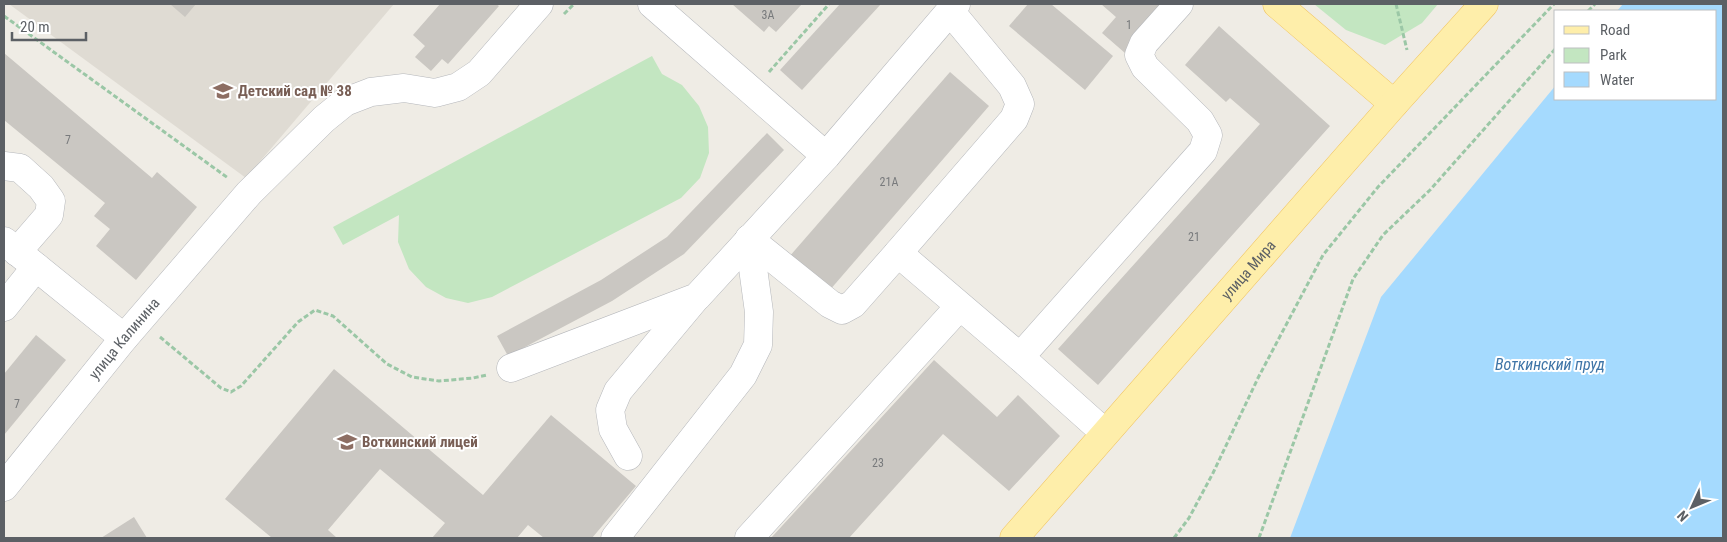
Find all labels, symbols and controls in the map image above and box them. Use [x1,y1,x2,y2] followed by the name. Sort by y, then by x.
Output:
[762,8,775,22] house number: 3А
[12,10,86,42] scale bar
[1554,10,1717,100] legend
[20,18,50,36] text: 20 m
[1126,18,1132,32] house number: 1
[1600,21,1630,39] text: Road
[1600,46,1627,64] text: Park
[1600,71,1635,89] text: Water
[212,80,234,102] school or university icon: Детский сад № 38
[238,82,352,100] place label: Детский сад № 38
[65,133,71,147] house number: 7
[880,175,898,189] house number: 21А
[1188,230,1200,244] house number: 21
[1218,237,1279,304] street label: улица Мира
[85,294,164,383] street label: улица Калинина
[1495,355,1605,374] water label: Воткинский пруд
[14,397,20,411] house number: 7
[336,431,358,453] school or university icon: Воткинский лицей
[362,433,478,451] place label: Воткинский лицей
[872,456,884,470] house number: 23
[1667,482,1717,532] north arrow
[1674,507,1691,525] text: N

